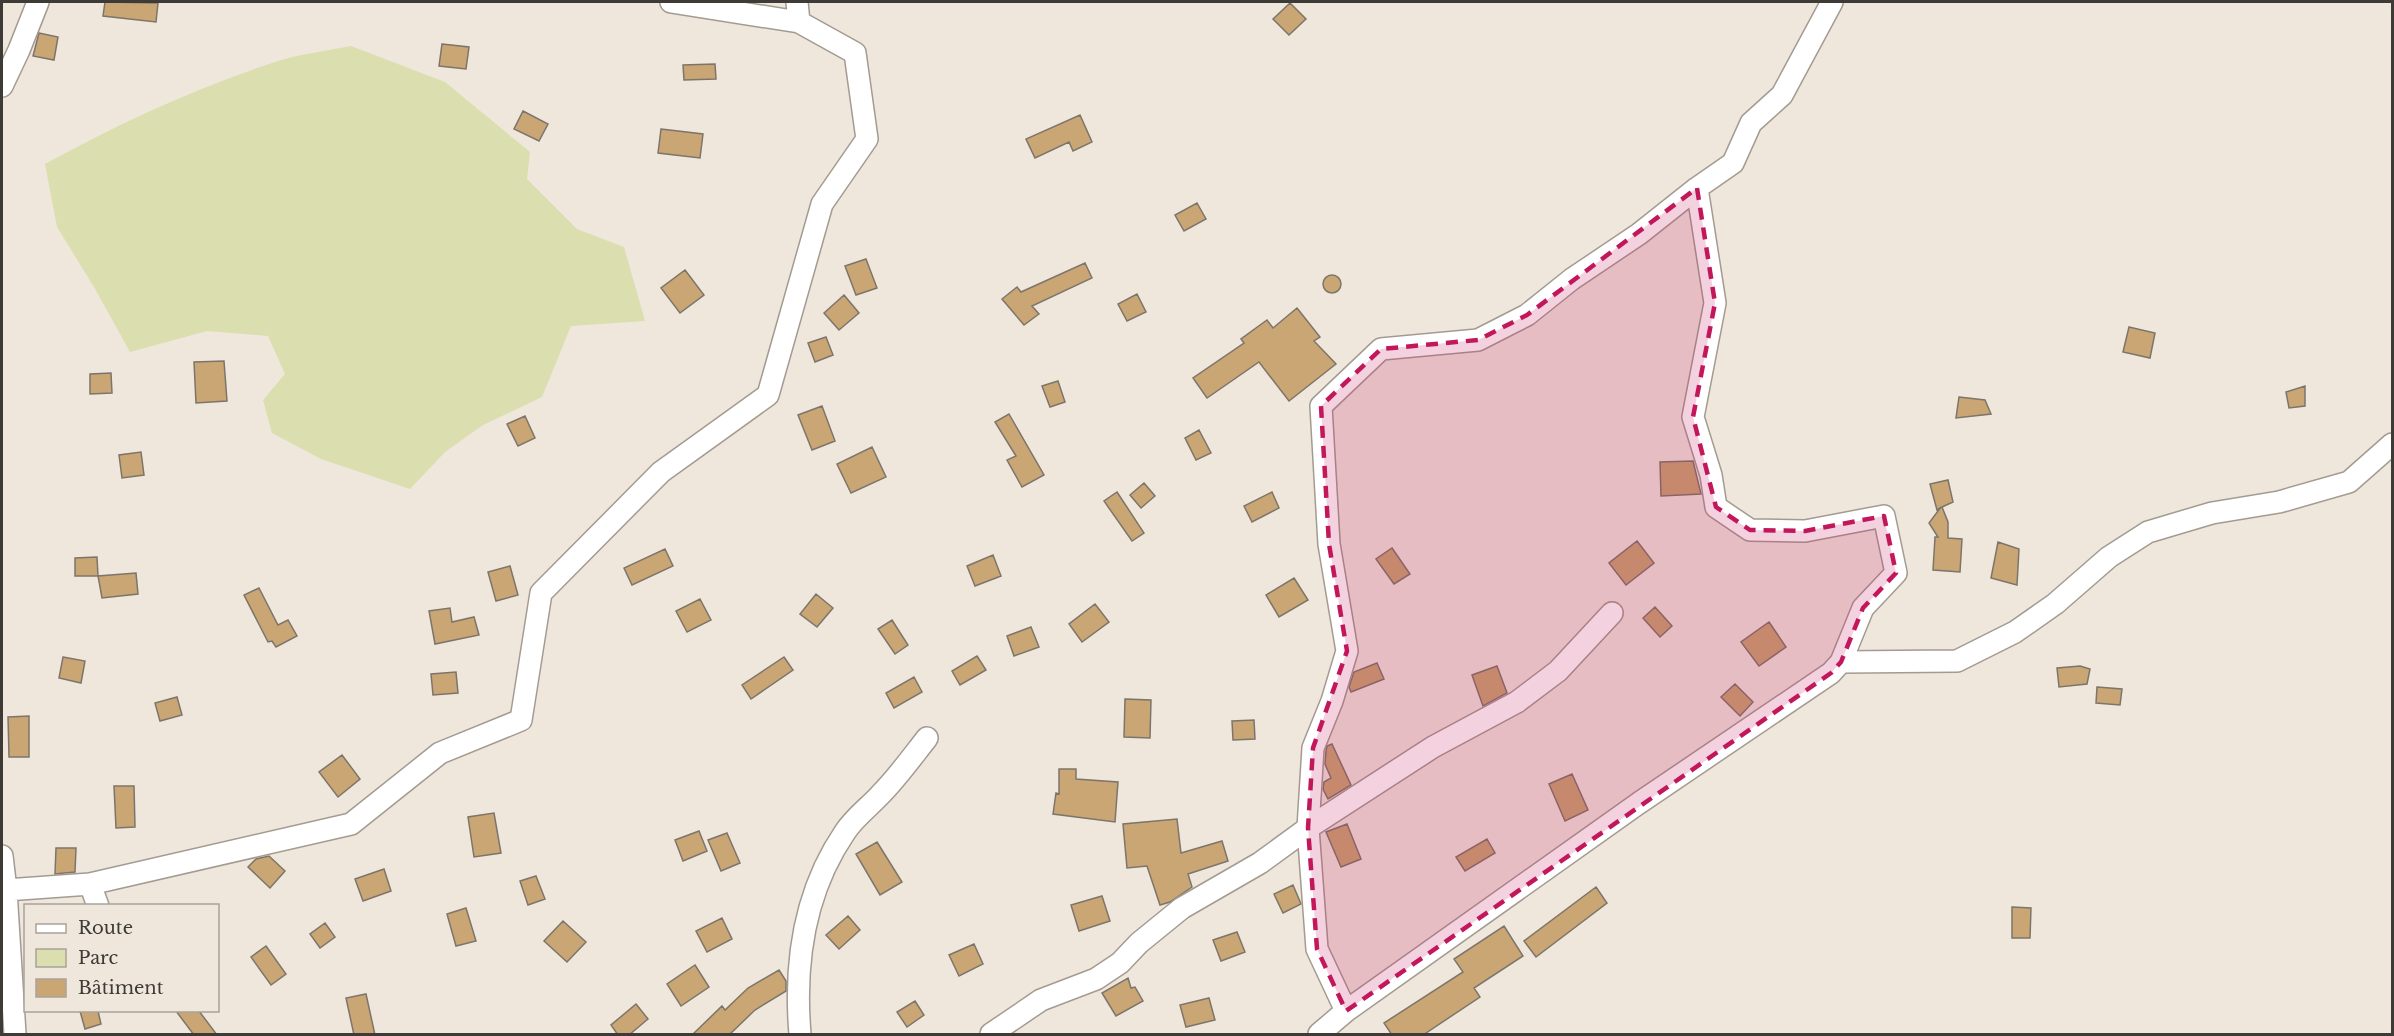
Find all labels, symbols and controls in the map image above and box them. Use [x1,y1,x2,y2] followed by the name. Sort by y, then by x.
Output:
[24,904,219,1012] legend
[78,917,133,939] text: Route
[78,947,119,969] text: Parc
[78,977,164,999] text: Bâtiment

